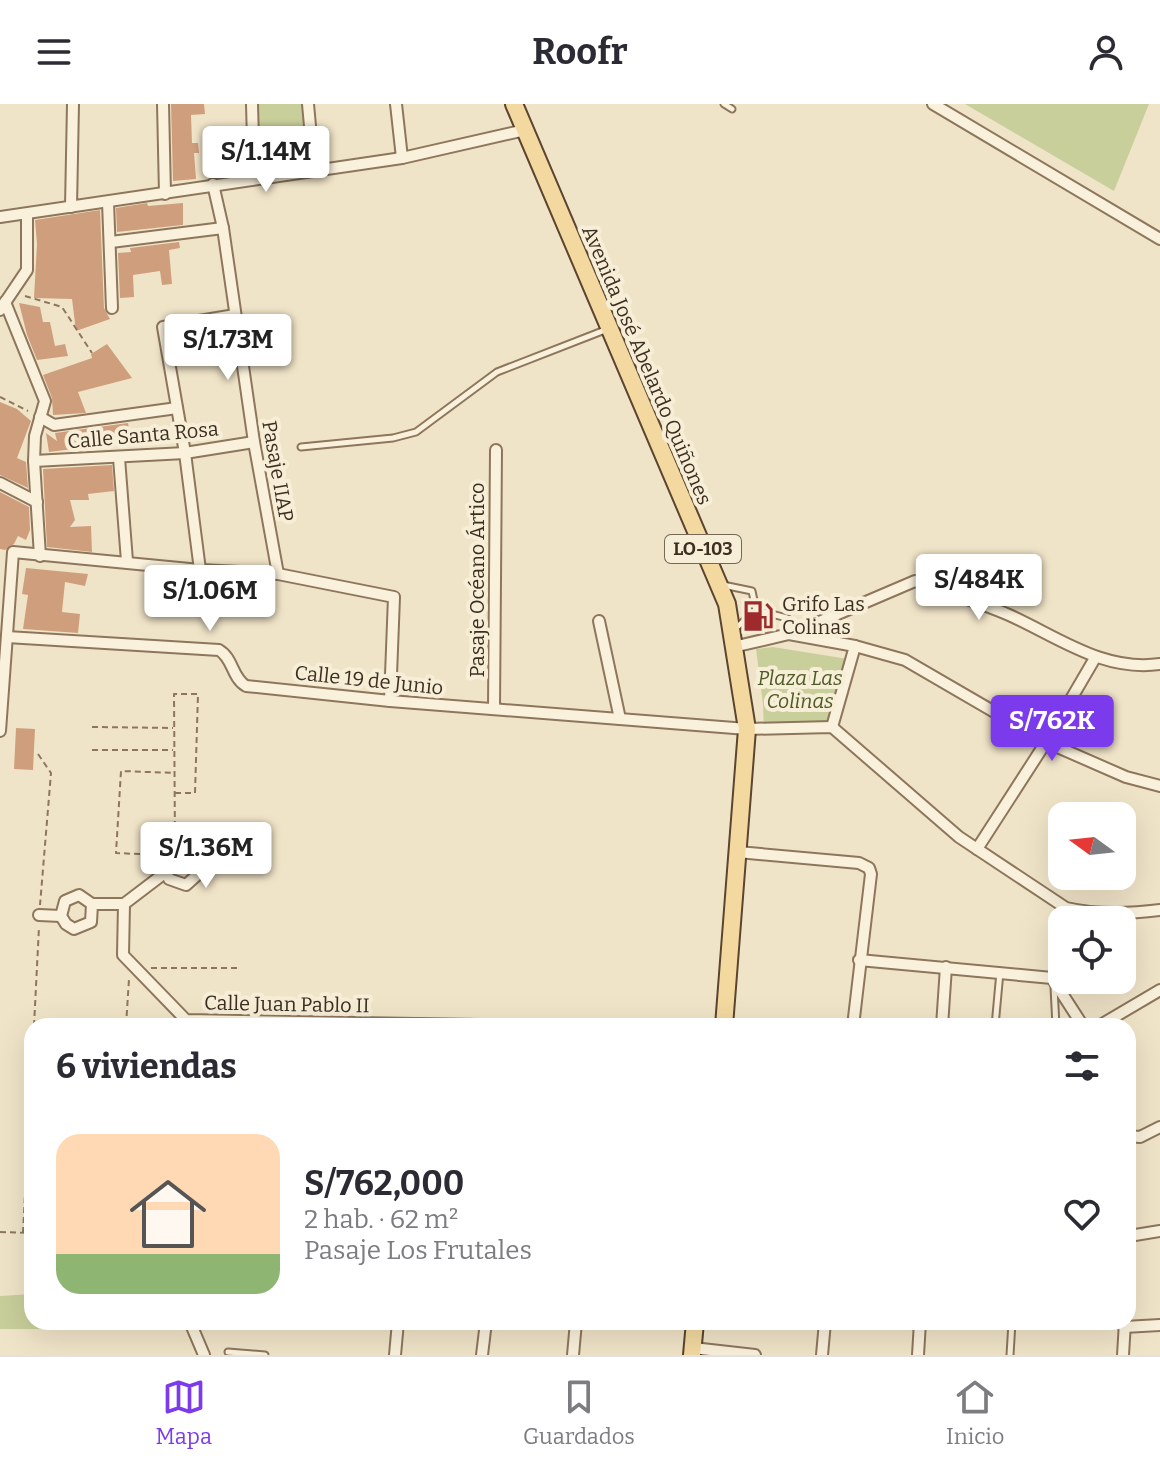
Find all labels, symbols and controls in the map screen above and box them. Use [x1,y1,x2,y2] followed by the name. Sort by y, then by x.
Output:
[32,30,76,74] icon: menu
[532,30,628,74] text: Roofr
[1084,30,1128,74] icon: person
[192,126,340,194] pin: S/1.14M
[220,136,312,167] text: S/1.14M
[577,222,717,508] street label: Avenida José Abelardo Quiñones
[154,314,302,382] pin: S/1.73M
[182,324,274,355] text: S/1.73M
[66,416,220,454] street label: Calle Santa Rosa
[256,419,299,524] street label: Pasaje IIAP
[465,482,490,678] street label: Pasaje Océano Ártico
[665,535,741,563] road number: LO-103
[914,554,1044,622] pin: S/484K
[934,564,1024,595] text: S/484K
[136,565,284,633] pin: S/1.06M
[162,575,258,606] text: S/1.06M
[782,592,865,639] place label: Grifo Las Colinas
[741,599,775,633] fuel station icon: Grifo Las Colinas
[293,660,445,700] street label: Calle 19 de Junio
[757,666,843,713] park label: Plaza Las Colinas
[987,695,1117,763] pin: S/762K
[1009,705,1095,736] text: S/762K
[1048,802,1136,890] north arrow
[1048,802,1136,994] map controls
[132,822,280,890] pin: S/1.36M
[159,832,253,863] text: S/1.36M
[1048,906,1136,994] button: locate
[204,991,370,1017] street label: Calle Juan Pablo II
[1060,1044,1104,1088] icon: filters
[56,1046,237,1087] text: 6 viviendas
[304,1163,464,1204] text: S/762,000
[120,1166,216,1262] icon: home
[1060,1192,1104,1236] icon: heart
[304,1204,458,1235] text: 2 hab. · 62 m²
[304,1235,532,1266] text: Pasaje Los Frutales
[156,1375,212,1450] tab: Mapa
[523,1375,635,1450] tab: Guardados
[946,1375,1004,1450] tab: Inicio

